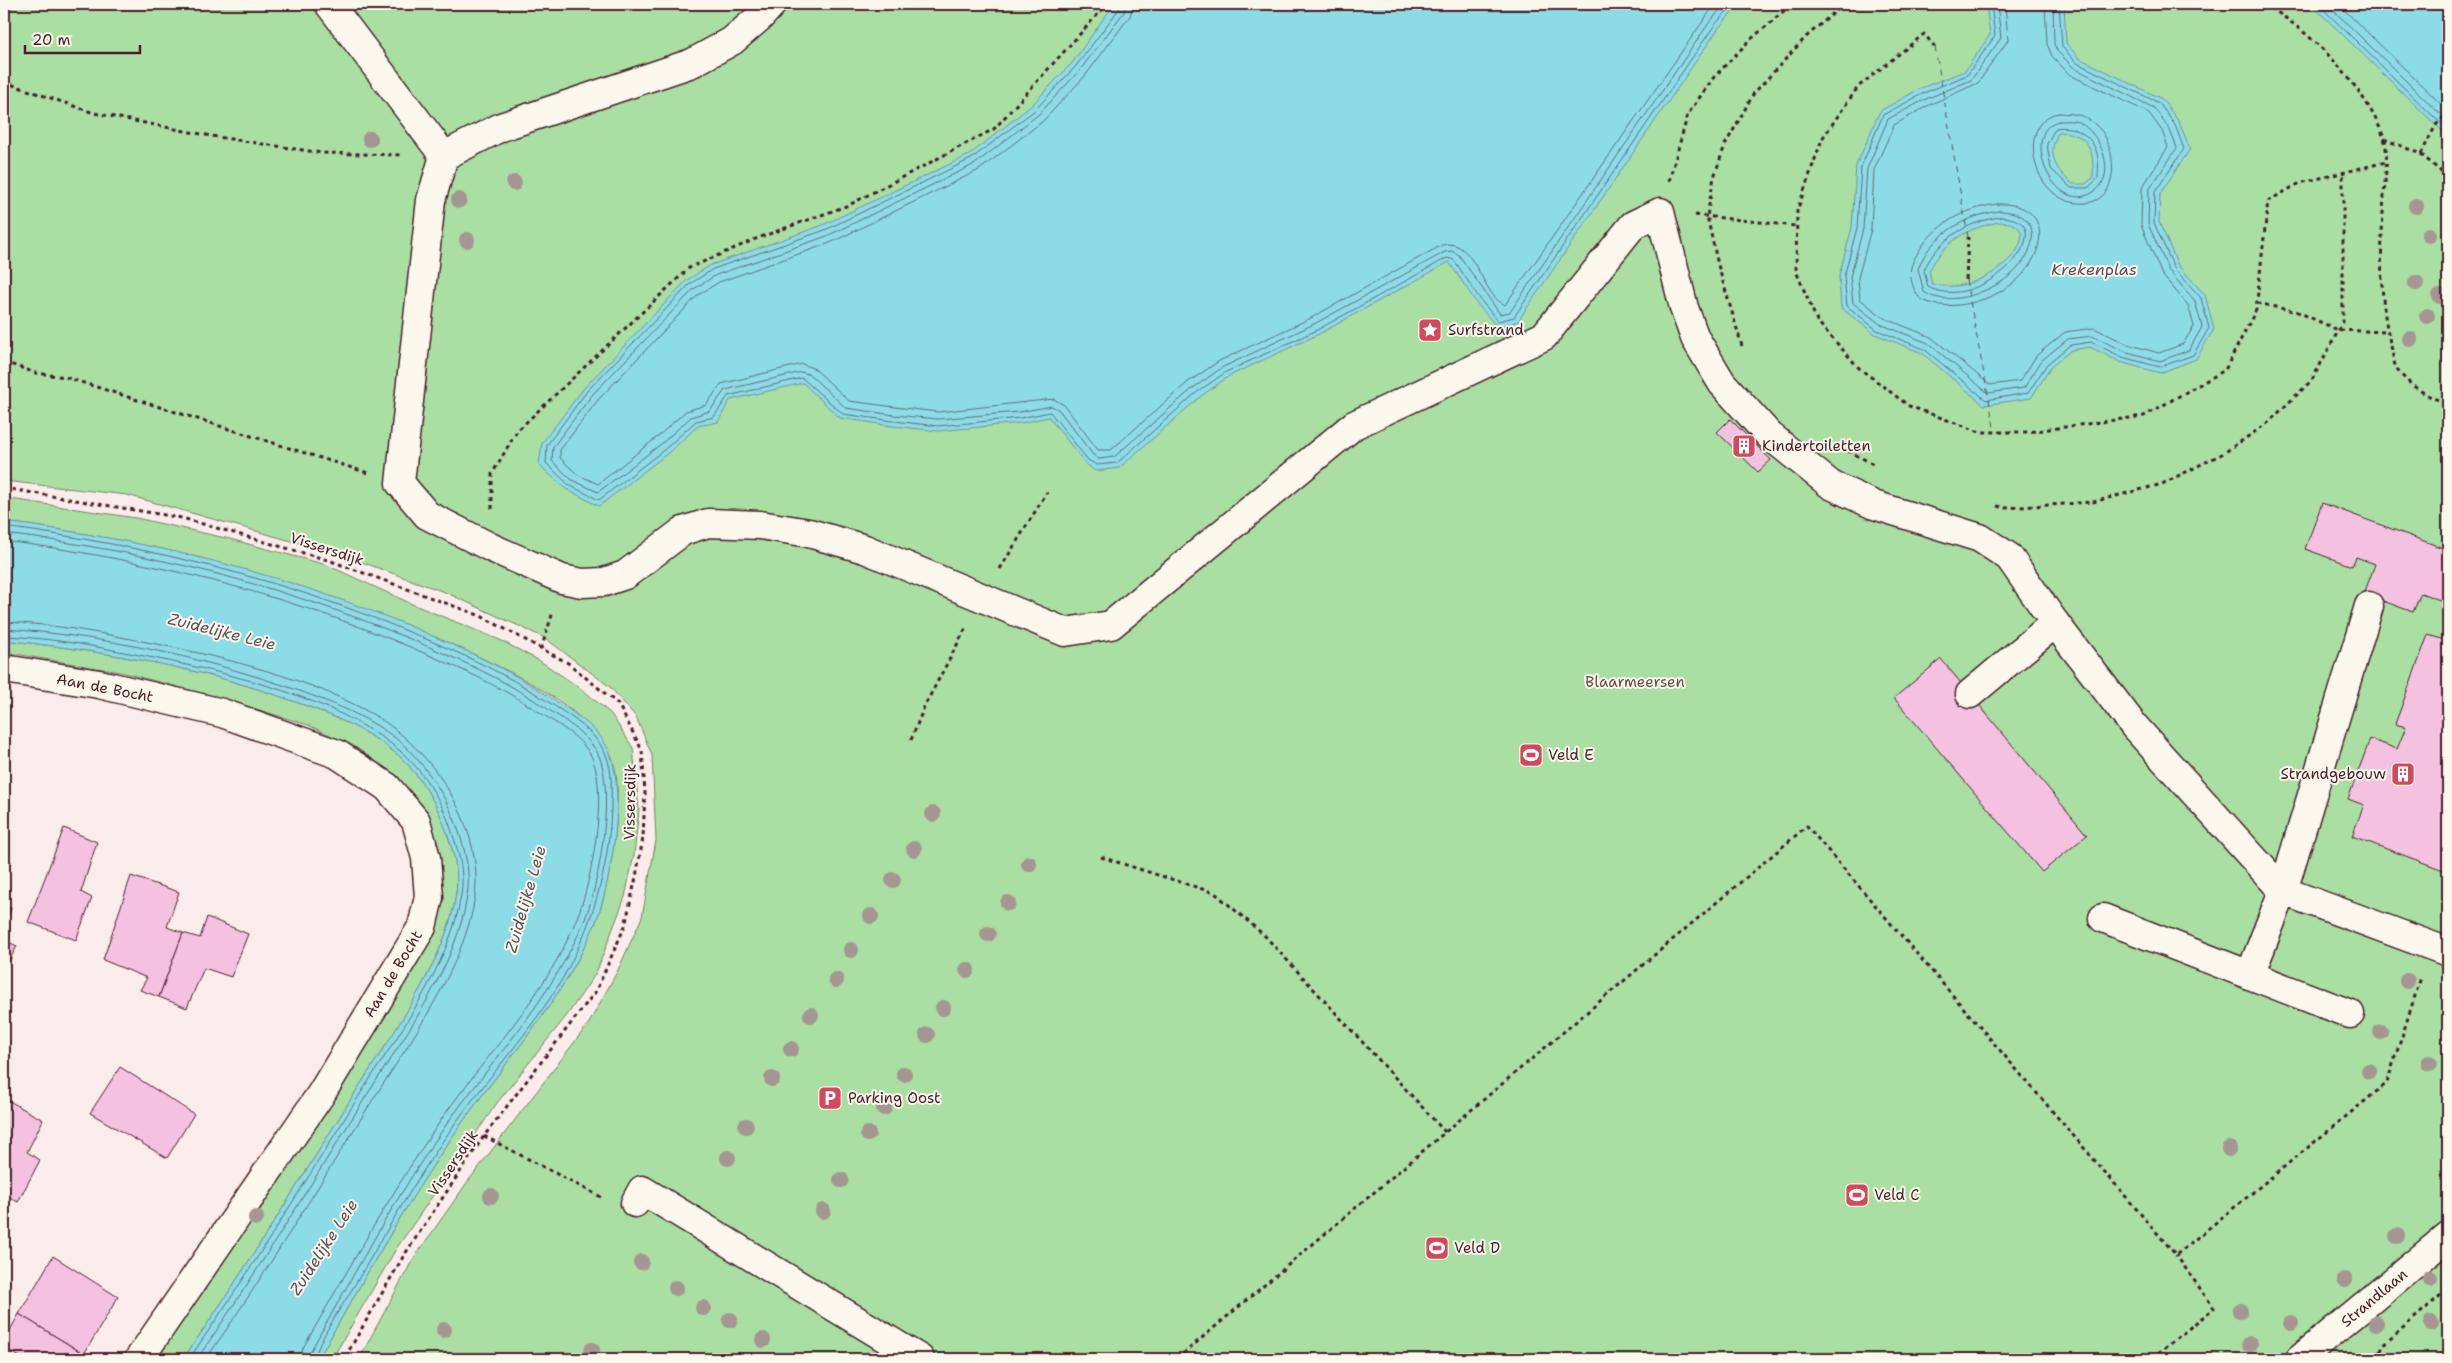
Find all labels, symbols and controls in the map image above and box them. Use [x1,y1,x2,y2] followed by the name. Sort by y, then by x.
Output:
[25,22,140,54] scale bar
[32,30,71,50] text: 20 m
[2051,259,2137,280] water label: Krekenplas
[1417,317,1443,343] place icon: Surfstrand
[1448,320,1524,340] place label: Surfstrand
[1731,433,1757,459] building icon: Kindertoiletten
[1762,436,1871,456] place label: Kindertoiletten
[288,528,366,570] street label: Vissersdijk
[166,608,278,655] water label: Zuidelijke Leie
[55,669,155,707] street label: Aan de Bocht
[1585,672,1685,692] park label: Blaarmeersen
[1518,742,1544,768] sports icon: Veld E
[1548,745,1594,765] place label: Veld E
[2390,761,2416,787] building icon: Strandgebouw
[619,764,641,840] street label: Vissersdijk
[2280,764,2386,784] place label: Strandgebouw
[500,843,551,955] water label: Zuidelijke Leie
[359,927,427,1021] street label: Aan de Bocht
[817,1085,843,1111] parking icon: Parking Oost
[848,1088,941,1108] place label: Parking Oost
[423,1126,483,1200] street label: Vissersdijk
[1844,1182,1870,1208] sports icon: Veld C
[1874,1185,1919,1205] place label: Veld C
[285,1195,362,1299] water label: Zuidelijke Leie
[1424,1235,1450,1261] sports icon: Veld D
[1454,1238,1500,1258] place label: Veld D
[2337,1264,2411,1332] street label: Strandlaan

